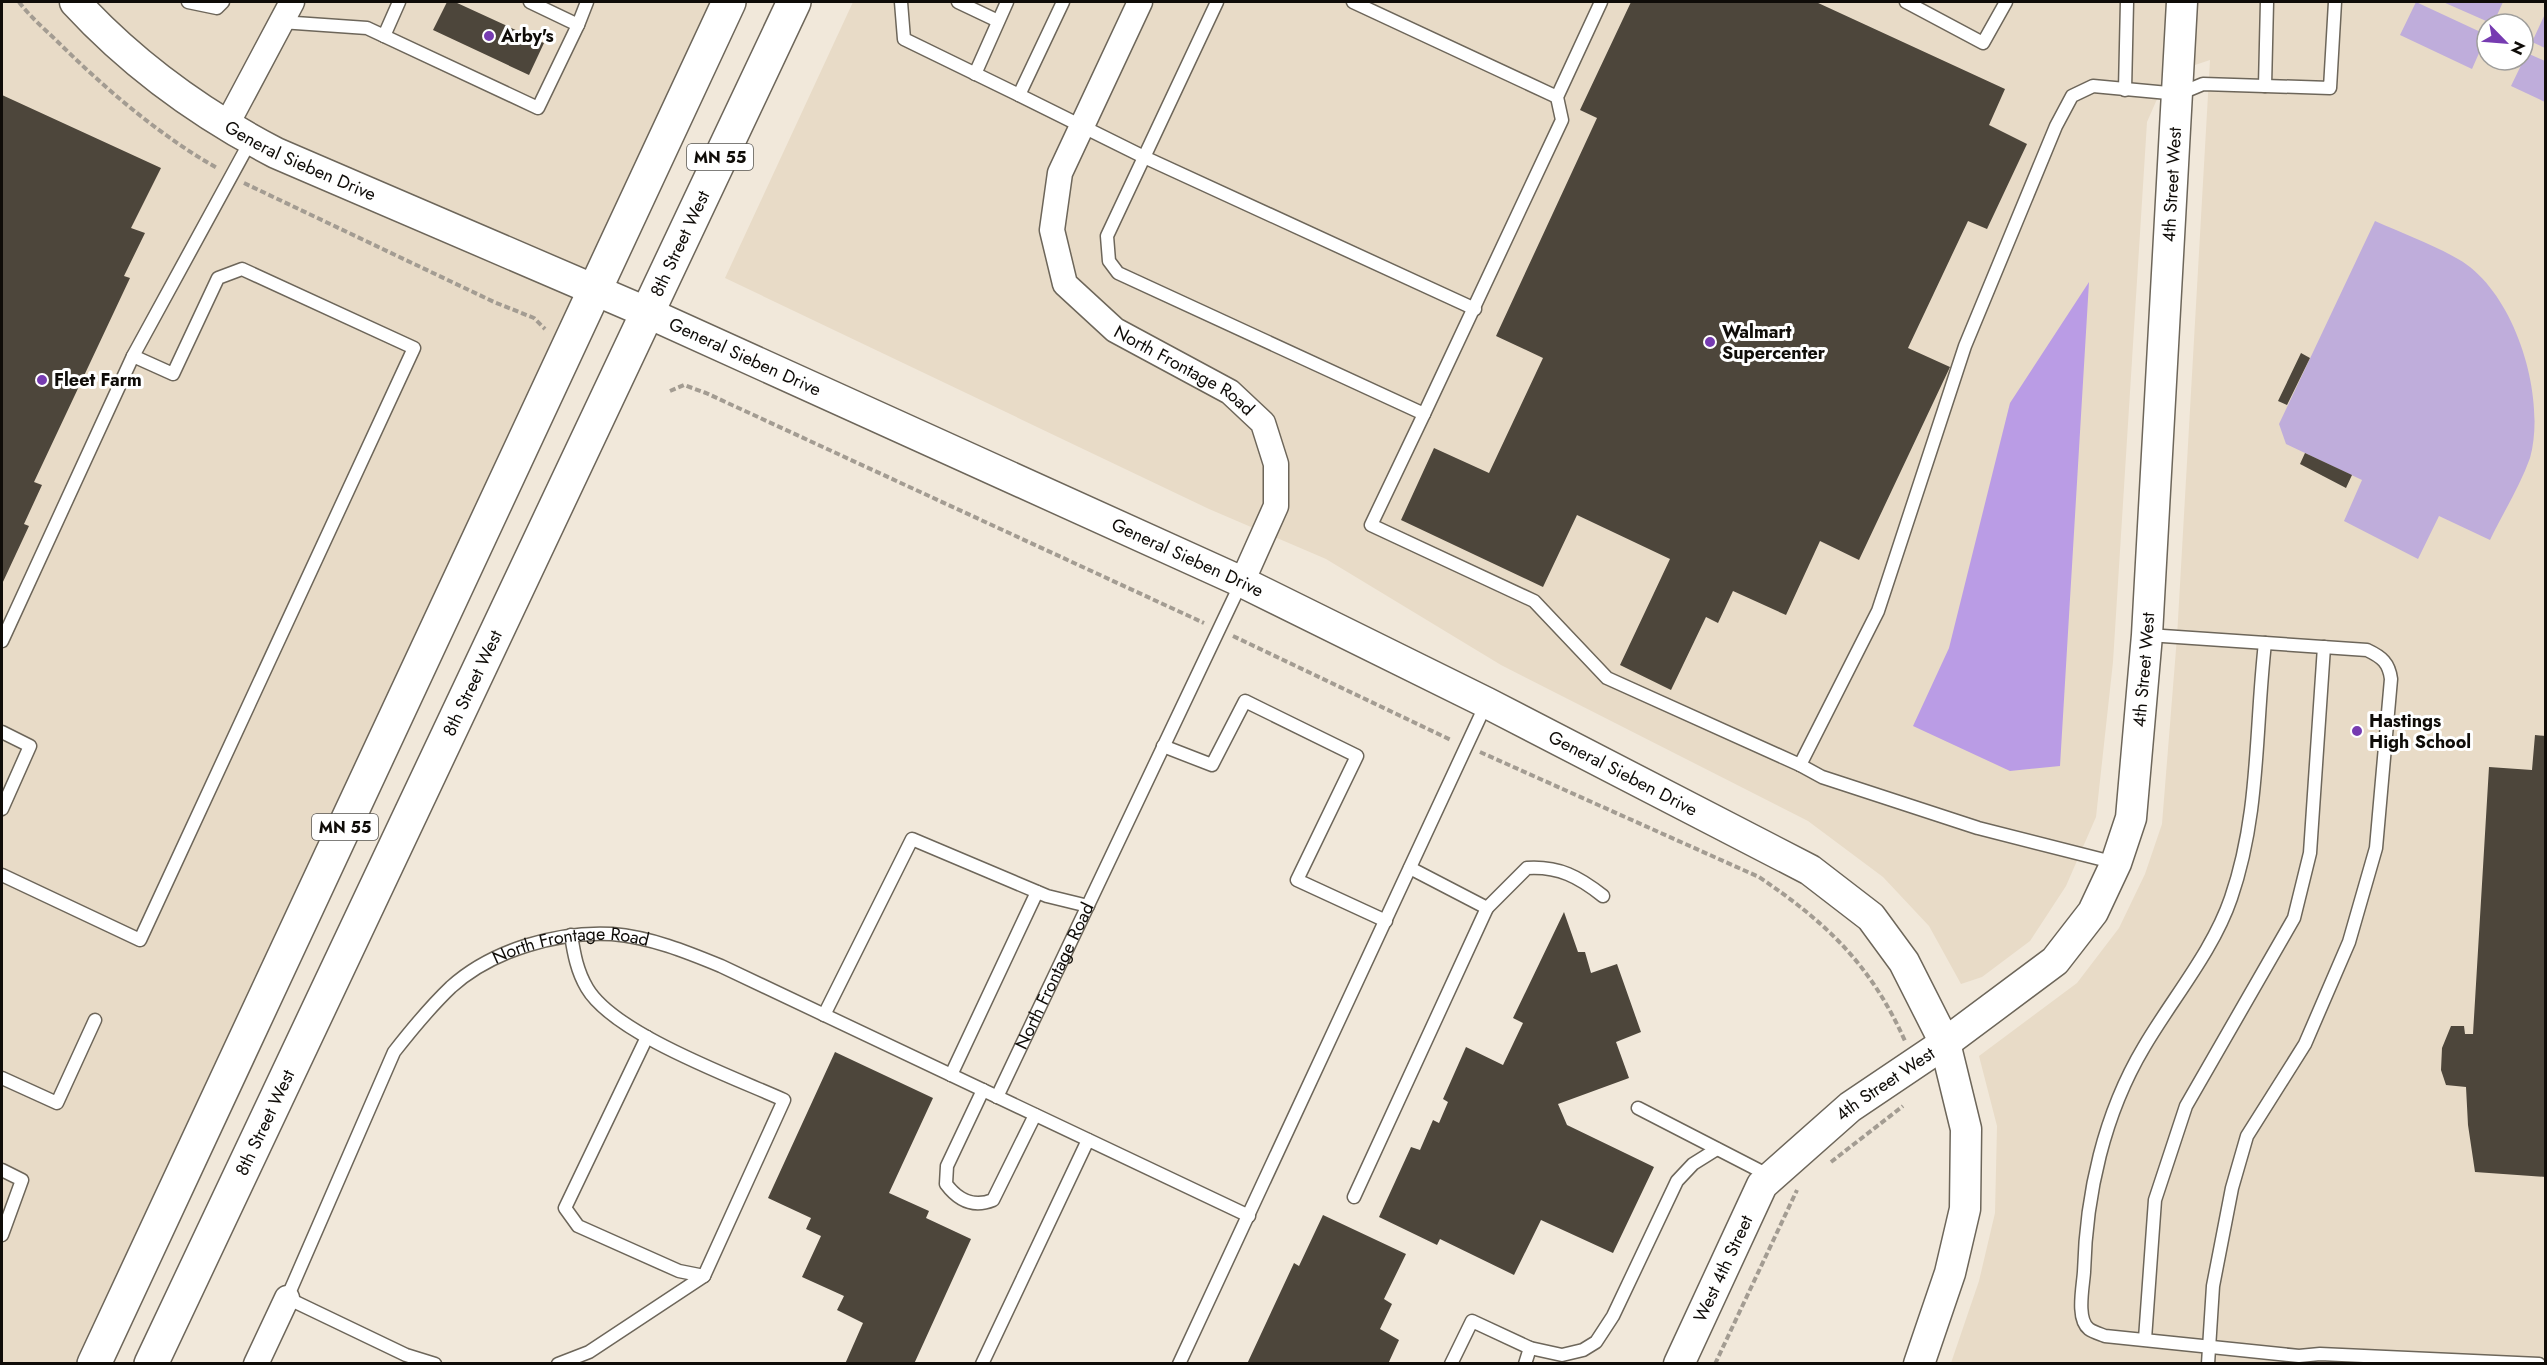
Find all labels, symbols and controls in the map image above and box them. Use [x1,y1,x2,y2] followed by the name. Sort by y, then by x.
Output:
[2475,12,2535,72] north arrow
[500,23,554,49] place label: Arby's
[482,29,496,43] marker: Arby's
[2505,38,2531,59] text: N
[220,114,380,207] street label: General Sieben Drive
[2156,126,2188,243] street label: 4th Street West
[687,144,753,170] road number: MN 55
[644,186,716,301] street label: 8th Street West
[665,311,825,403] street label: General Sieben Drive
[1109,319,1260,422] street label: North Frontage Road
[1722,319,1826,366] place label: Walmart Supercenter
[1703,335,1717,349] marker: Walmart Supercenter
[54,367,142,393] place label: Fleet Farm
[35,373,49,387] marker: Fleet Farm
[1107,512,1268,604] street label: General Sieben Drive
[2126,611,2161,728] street label: 4th Street West
[436,625,509,740] street label: 8th Street West
[2369,708,2471,755] place label: Hastings High School
[1544,724,1702,823] street label: General Sieben Drive
[2350,724,2364,738] marker: Hastings High School
[312,814,378,840] road number: MN 55
[1008,898,1100,1054] street label: North Frontage Road
[488,921,652,971] street label: North Frontage Road
[1830,1040,1941,1127] street label: 4th Street West
[229,1065,302,1180] street label: 8th Street West
[1687,1210,1760,1327] street label: West 4th Street

